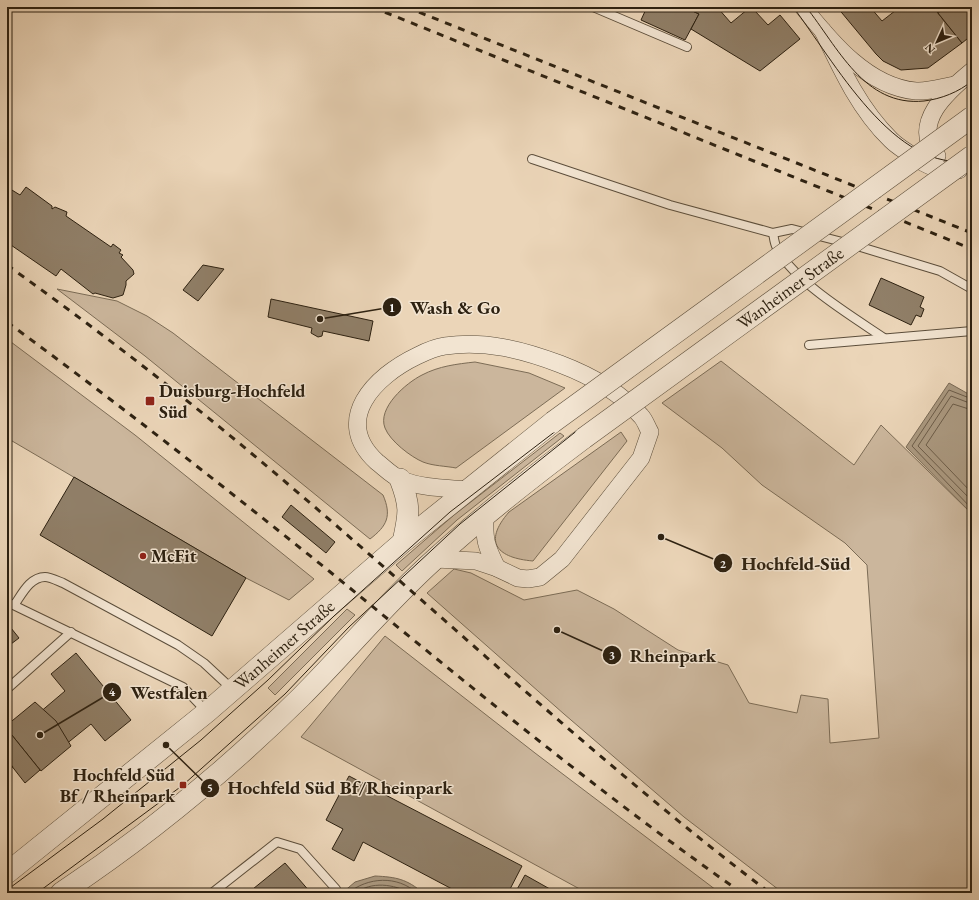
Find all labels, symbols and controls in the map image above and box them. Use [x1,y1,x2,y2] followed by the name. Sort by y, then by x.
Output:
[917,22,957,62] north arrow
[922,41,938,57] text: N
[732,241,848,334] street label: Wanheimer Straße
[382,292,509,323] callout: Wash & Go
[410,295,501,320] text: Wash & Go
[389,300,395,316] text: 1
[159,379,305,423] place label: Duisburg-Hochfeld Süd
[144,395,156,407] marker: Duisburg-Hochfeld Süd
[151,544,197,567] place label: McFit
[713,548,858,579] callout: Hochfeld-Süd
[138,551,148,561] marker: McFit
[741,551,851,576] text: Hochfeld-Süd
[720,556,727,572] text: 2
[229,595,339,695] street label: Wanheimer Straße
[602,640,724,671] callout: Rheinpark
[630,643,717,668] text: Rheinpark
[609,647,615,663] text: 3
[102,676,216,707] callout: Westfalen
[130,680,208,705] text: Westfalen
[109,684,116,700] text: 4
[60,763,176,807] place label: Hochfeld Süd Bf / Rheinpark
[200,772,461,803] callout: Hochfeld Süd Bf/Rheinpark
[227,775,453,800] text: Hochfeld Süd Bf/Rheinpark
[178,780,188,790] marker: Hochfeld Süd Bf / Rheinpark
[207,780,213,796] text: 5

